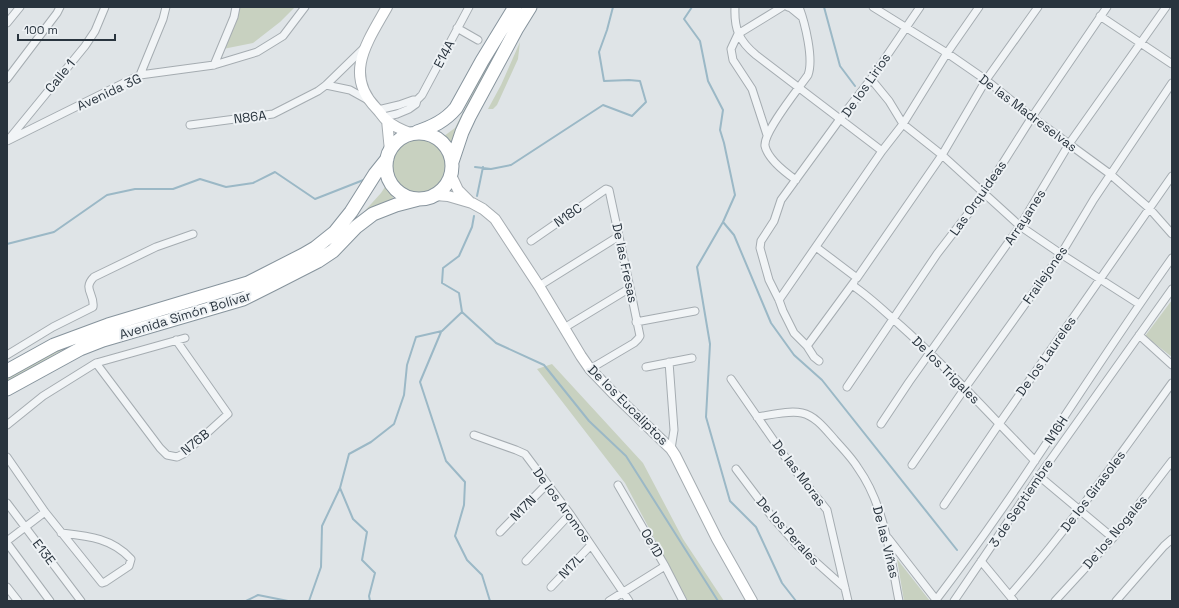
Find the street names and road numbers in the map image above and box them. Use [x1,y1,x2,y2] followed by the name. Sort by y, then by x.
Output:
[430,37,458,71] street label: E14A
[838,50,894,120] street label: De los Lirios
[41,56,79,96] street label: Calle 1
[74,70,144,114] street label: Avenida 3G
[976,71,1081,156] street label: De las Madreselvas
[233,107,267,127] street label: N86A
[946,157,1010,239] street label: Las Orquideas
[1001,186,1049,248] street label: Arrayanes
[551,199,585,231] street label: N18C
[608,222,642,304] street label: De las Fresas
[1019,243,1071,307] street label: Frailejones
[117,287,253,343] street label: Avenida Simón Bolívar
[1012,313,1080,399] street label: De los Laureles
[909,333,984,408] street label: De los Trigales
[584,361,672,449] street label: De los Eucaliptos
[1040,413,1072,447] street label: N16H
[177,425,213,459] street label: N76B
[769,436,830,510] street label: De las Moras
[1057,447,1129,535] street label: De los Girasoles
[985,455,1057,551] street label: 3 de Septiembre
[529,464,595,546] street label: De los Aromos
[506,491,540,525] street label: N17N
[1079,491,1151,572] street label: De los Nogales
[753,493,823,569] street label: De los Perales
[869,504,903,580] street label: De las Viñas
[637,526,667,560] street label: Oe1D
[29,536,59,568] street label: E13E
[555,550,587,582] street label: N17L

